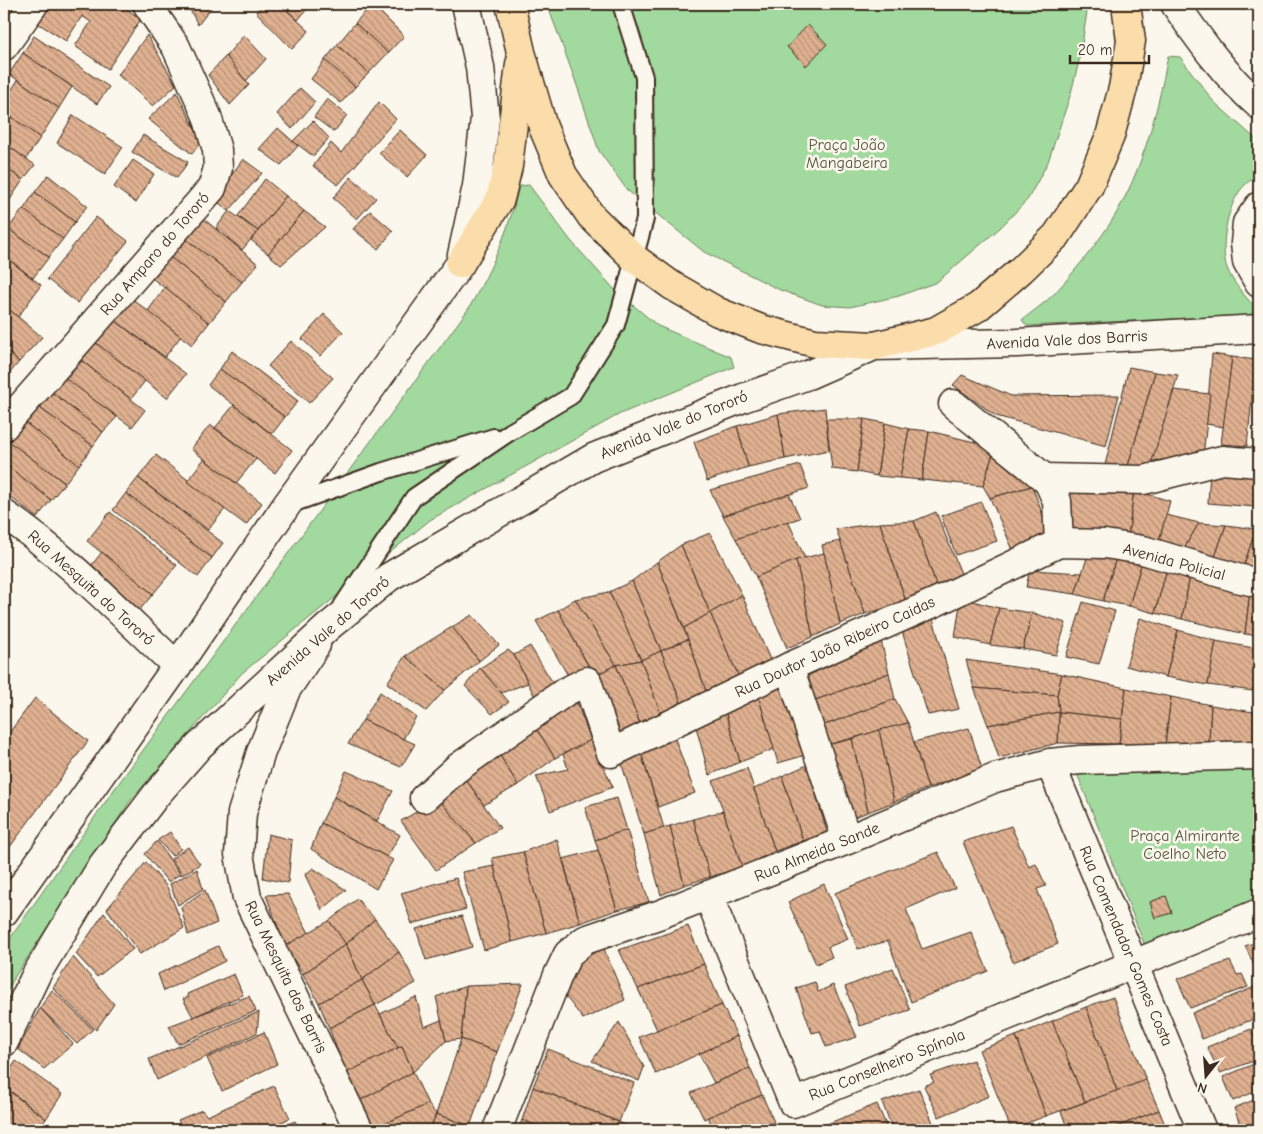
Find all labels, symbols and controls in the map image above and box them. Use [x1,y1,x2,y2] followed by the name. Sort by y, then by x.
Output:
[1070,32,1149,64] scale bar
[1078,41,1112,59] text: 20 m
[806,136,888,172] park label: Praça João Mangabeira
[97,189,213,319] street label: Rua Amparo do Tororó
[986,327,1148,353] street label: Avenida Vale dos Barris
[598,387,750,463] street label: Avenida Vale do Tororó
[24,527,158,649] street label: Rua Mesquita do Tororó
[1121,540,1227,584] street label: Avenida Policial
[263,573,393,689] street label: Avenida Vale do Tororó
[732,593,938,701] street label: Rua Doutor João Ribeiro Caidas
[752,819,882,885] street label: Rua Almeida Sande
[1130,827,1240,863] park label: Praça Almirante Coelho Neto
[1076,843,1176,1049] street label: Rua Comendador Gomes Costa
[241,898,331,1056] street label: Rua Mesquita dos Barris
[806,1025,968,1105] street label: Rua Conselheiro Spínola
[1180,1052,1230,1102] north arrow
[1195,1078,1209,1097] text: N

